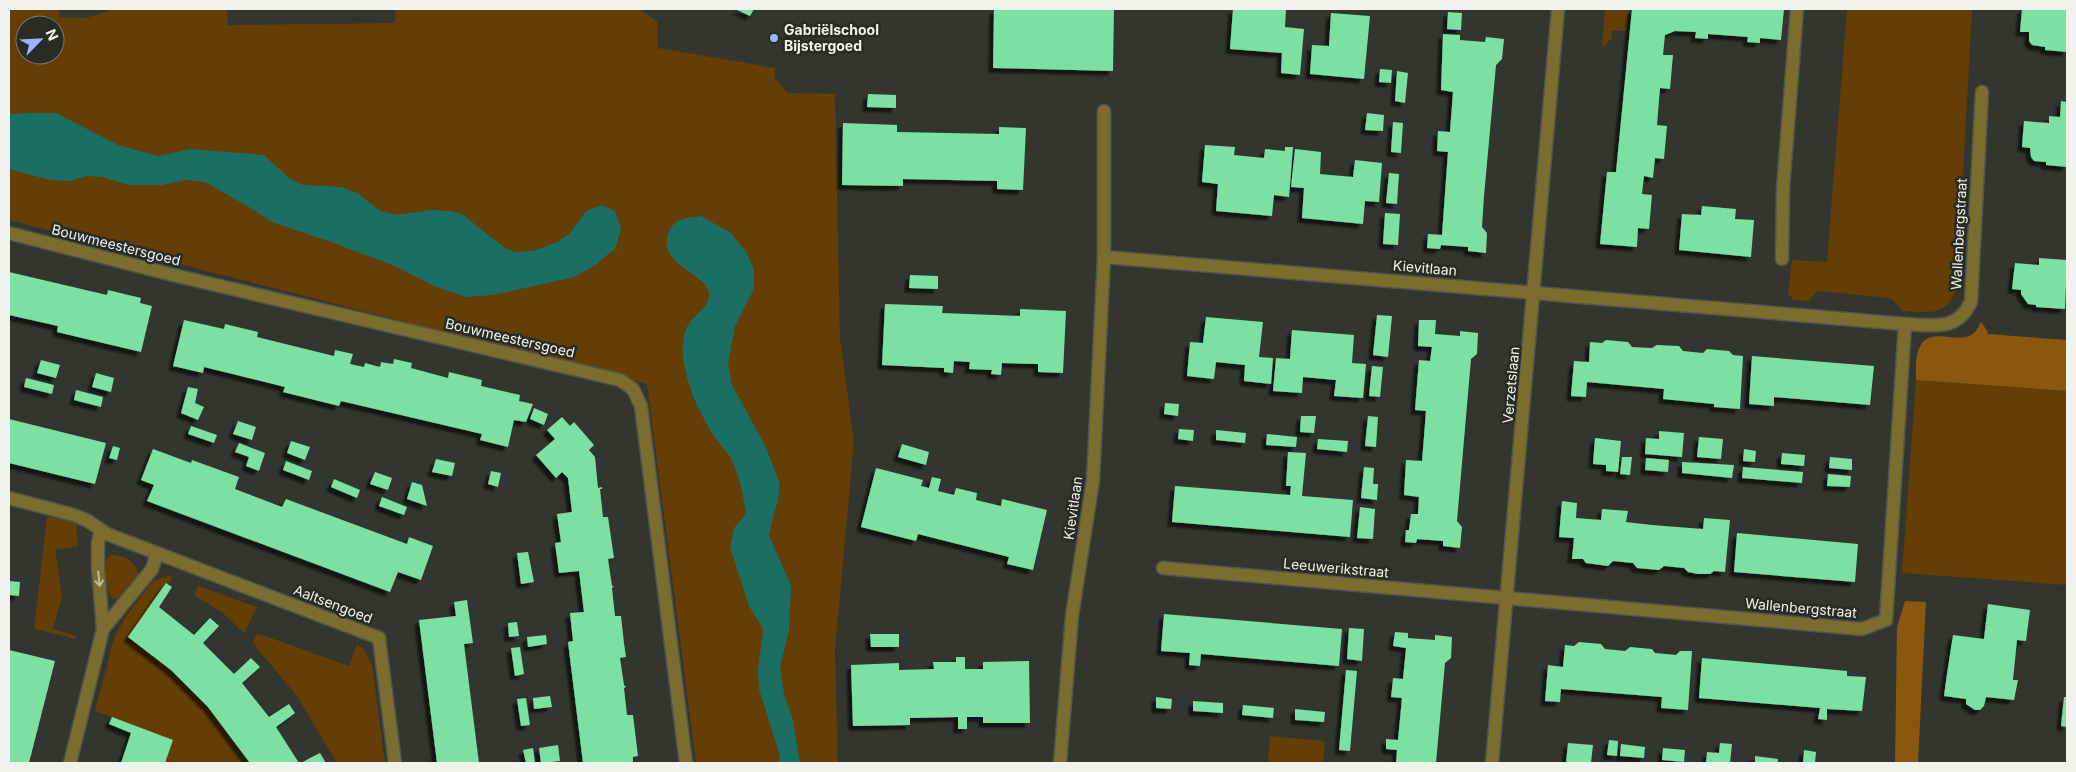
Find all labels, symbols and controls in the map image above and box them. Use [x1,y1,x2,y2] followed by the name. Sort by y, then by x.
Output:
[15,15,65,65] north arrow
[784,21,879,54] place label: Gabriëlschool Bijstergoed
[42,26,62,43] text: N
[768,32,780,44] marker: Gabriëlschool Bijstergoed
[1947,177,1970,290] street label: Wallenbergstraat
[50,220,182,269] street label: Bouwmeestersgoed
[1392,256,1458,279] street label: Kievitlaan
[444,314,576,361] street label: Bouwmeestersgoed
[1499,346,1522,424] street label: Verzetslaan
[1060,475,1085,541] street label: Kievitlaan
[1283,554,1390,581] street label: Leeuwerikstraat
[94,571,104,587] one-way arrow
[291,581,375,626] street label: Aaltsengoed
[1744,594,1858,621] street label: Wallenbergstraat

